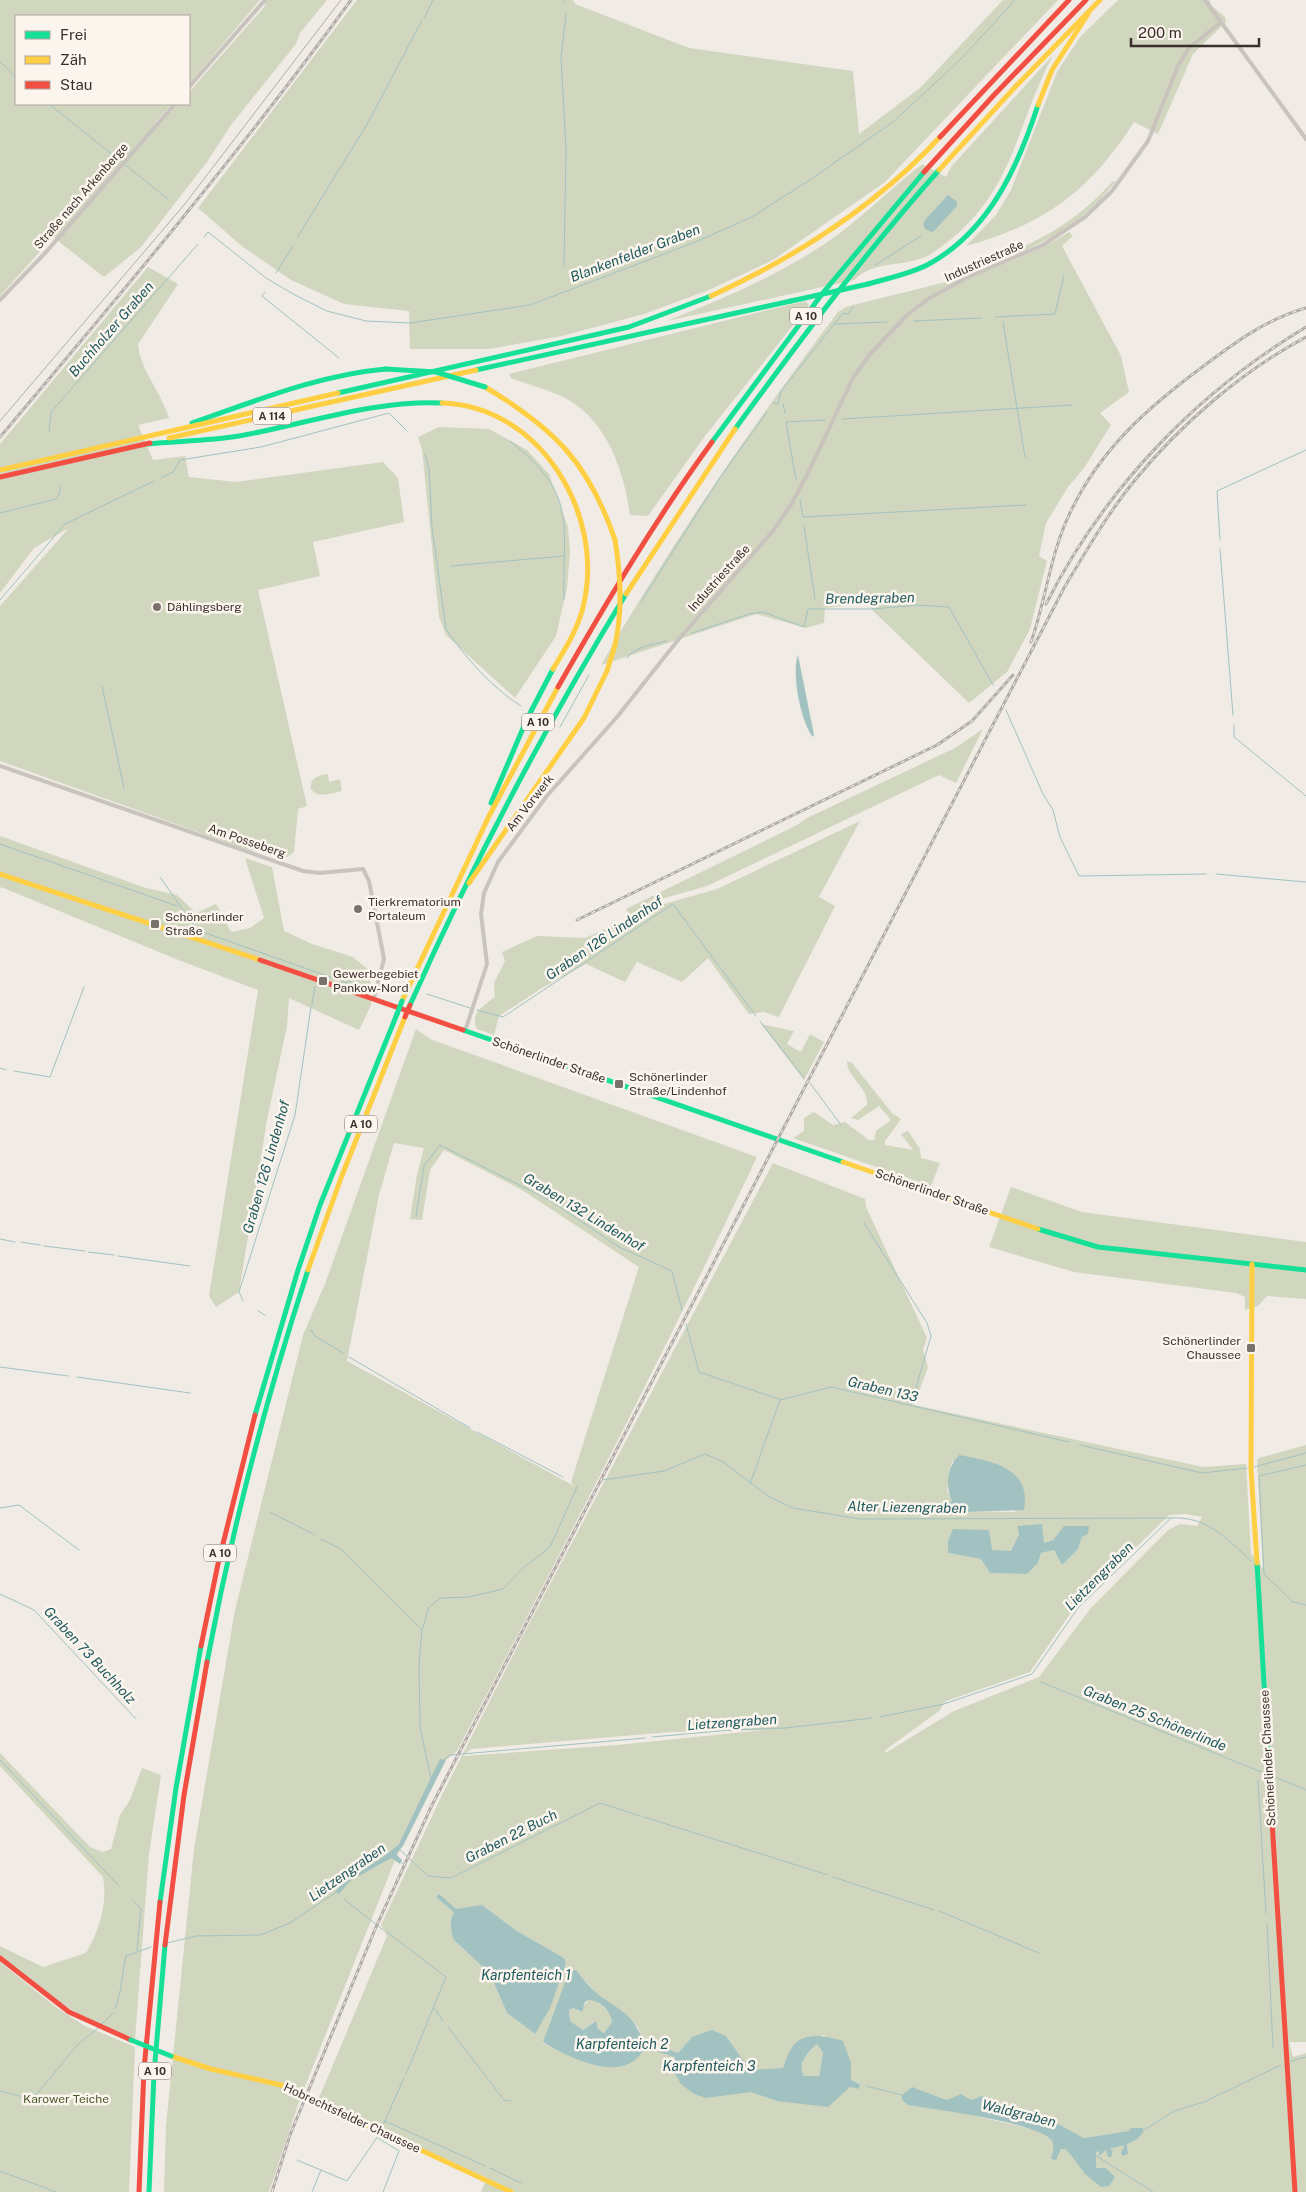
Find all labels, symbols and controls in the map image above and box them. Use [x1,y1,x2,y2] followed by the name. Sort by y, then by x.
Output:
[15,15,190,105] legend
[1131,15,1258,47] scale bar
[1138,24,1182,41] text: 200 m
[60,26,87,43] text: Frei
[60,51,87,68] text: Zäh
[60,76,93,93] text: Stau
[31,140,131,252] street label: Straße nach Arkenberge
[568,221,702,285] water label: Blankenfelder Graben
[942,237,1026,285] street label: Industriestraße
[65,278,157,380] water label: Buchholzer Graben
[790,308,822,324] road number: A 10
[253,408,291,424] road number: A 114
[685,542,753,614] street label: Industriestraße
[825,589,915,607] water label: Brendegraben
[167,600,242,614] place label: Dählingsberg
[151,601,163,613] marker: Dählingsberg
[522,714,554,730] road number: A 10
[503,772,557,834] street label: Am Vorwerk
[206,821,288,861] street label: Am Posseberg
[542,892,666,983] water label: Graben 126 Lindenhof
[368,895,461,923] place label: Tierkrematorium Portaleum
[352,903,364,915] marker: Tierkrematorium Portaleum
[165,910,244,938] place label: Schönerlinder Straße
[149,918,161,930] marker: Schönerlinder Straße
[333,967,419,995] place label: Gewerbegebiet Pankow-Nord
[317,975,329,987] marker: Gewerbegebiet Pankow-Nord
[490,1034,608,1086] street label: Schönerlinder Straße
[629,1070,727,1098] place label: Schönerlinder Straße/Lindenhof
[613,1078,625,1090] marker: Schönerlinder Straße/Lindenhof
[239,1098,293,1235] water label: Graben 126 Lindenhof
[345,1116,377,1132] road number: A 10
[873,1166,991,1218] street label: Schönerlinder Straße
[521,1170,648,1255] water label: Graben 132 Lindenhof
[1162,1334,1241,1362] place label: Schönerlinder Chaussee
[1245,1342,1257,1354] marker: Schönerlinder Chaussee
[846,1373,920,1405] water label: Graben 133
[847,1498,967,1516] water label: Alter Liezengraben
[1062,1538,1137,1613] water label: Lietzengraben
[204,1545,236,1562] road number: A 10
[41,1603,140,1707] water label: Graben 73 Buchholz
[1081,1682,1229,1754] water label: Graben 25 Schönerlinde
[1257,1689,1279,1826] street label: Schönerlinder Chaussee
[687,1711,778,1733] water label: Lietzengraben
[462,1806,560,1866] water label: Graben 22 Buch
[306,1840,389,1904] water label: Lietzengraben
[481,1967,571,1983] water label: Karpfenteich 1
[576,2036,668,2052] water label: Karpfenteich 2
[662,2058,756,2074] water label: Karpfenteich 3
[139,2062,171,2080] road number: A 10
[281,2080,423,2156] street label: Hobrechtsfelder Chaussee
[23,2092,109,2106] park label: Karower Teiche
[980,2096,1058,2130] water label: Waldgraben

